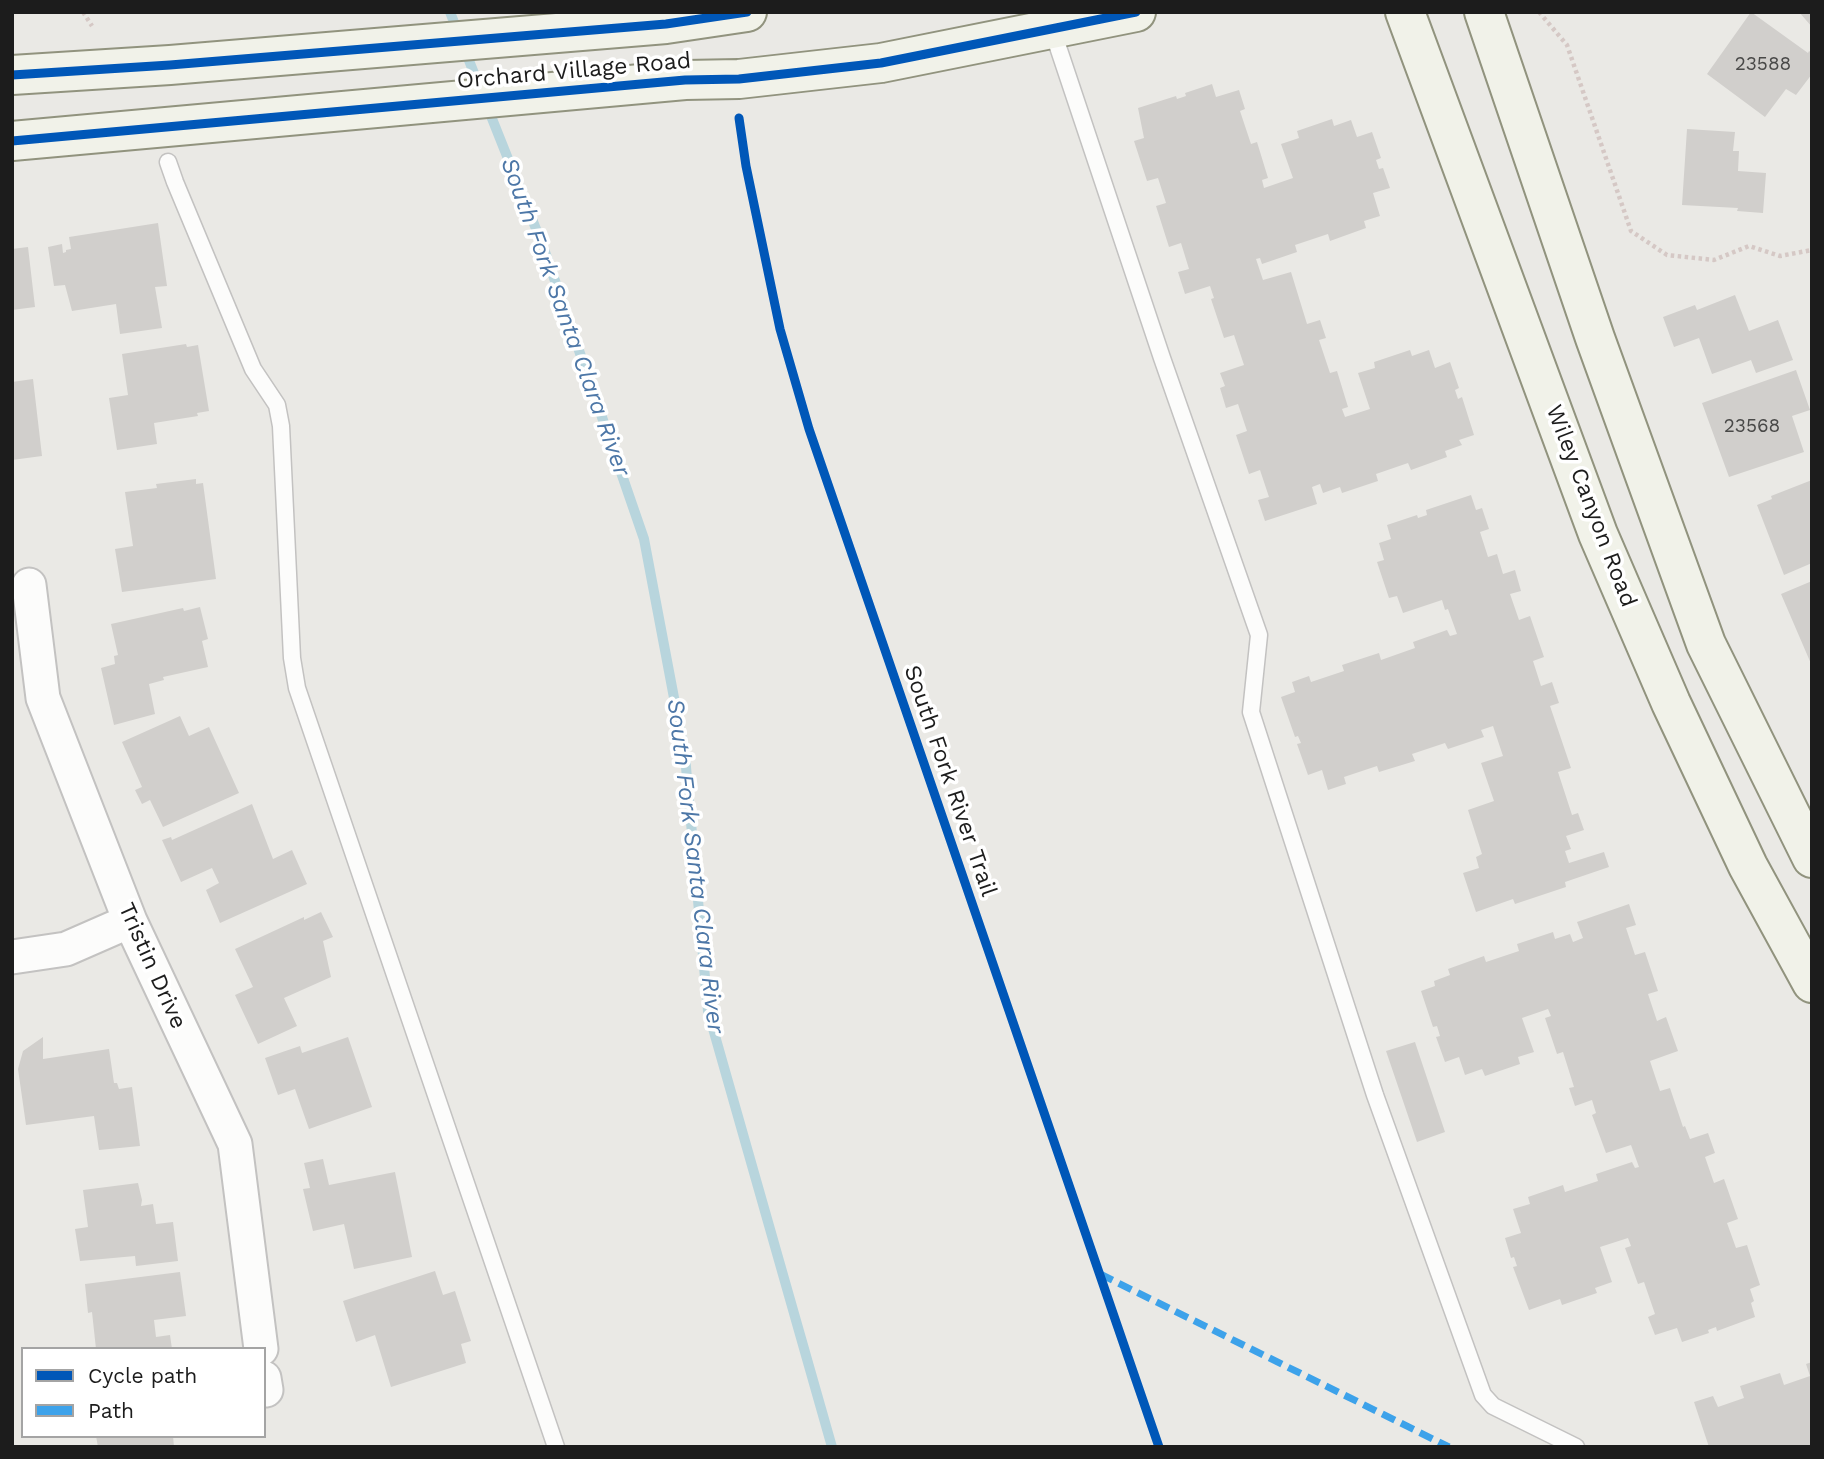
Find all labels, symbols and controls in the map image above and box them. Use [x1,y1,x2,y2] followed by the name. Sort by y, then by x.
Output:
[456,47,692,95] street label: Orchard Village Road
[1735,53,1791,75] house number: 23588
[494,154,636,480] water label: South Fork Santa Clara River
[1540,401,1642,611] street label: Wiley Canyon Road
[1724,415,1780,437] house number: 23568
[897,662,1003,900] street label: South Fork River Trail
[660,697,730,1035] water label: South Fork Santa Clara River
[112,899,192,1033] street label: Tristin Drive
[21,1347,266,1438] legend
[88,1363,197,1388] text: Cycle path
[88,1398,134,1423] text: Path

